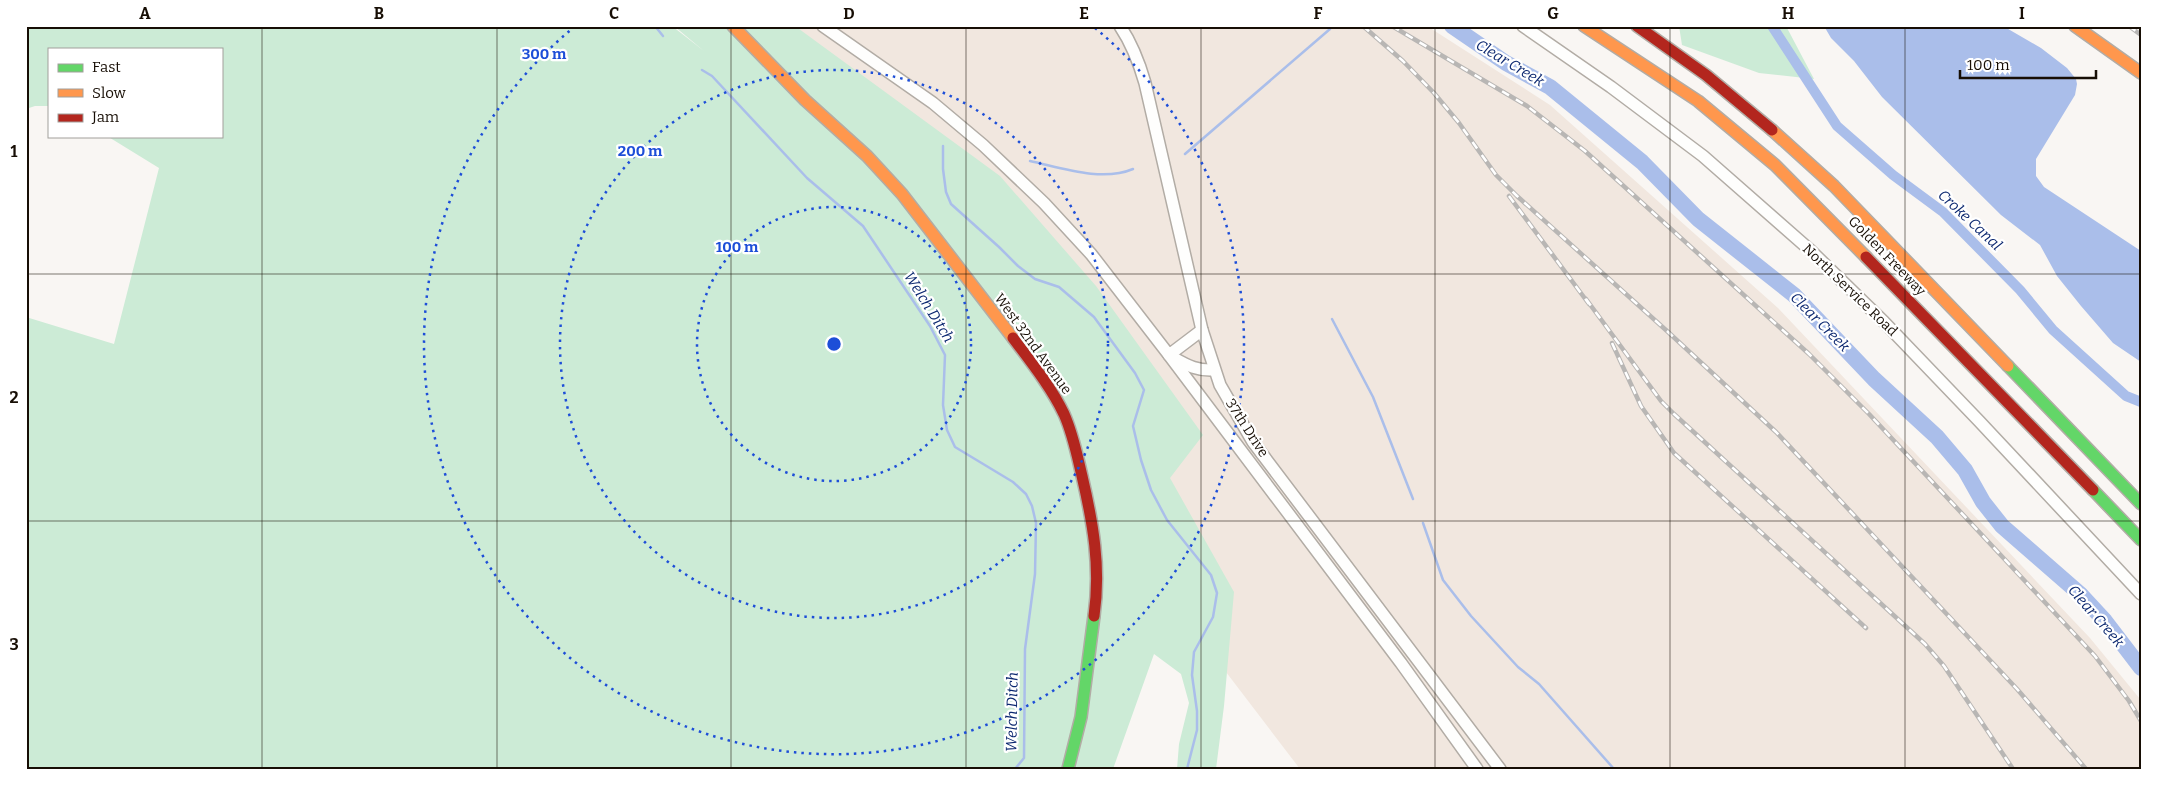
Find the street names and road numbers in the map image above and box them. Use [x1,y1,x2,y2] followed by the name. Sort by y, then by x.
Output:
[1845,213,1930,300] street label: Golden Freeway
[1799,240,1901,340] street label: North Service Road
[991,290,1075,398] street label: West 32nd Avenue
[1222,396,1272,460] street label: 37th Drive

